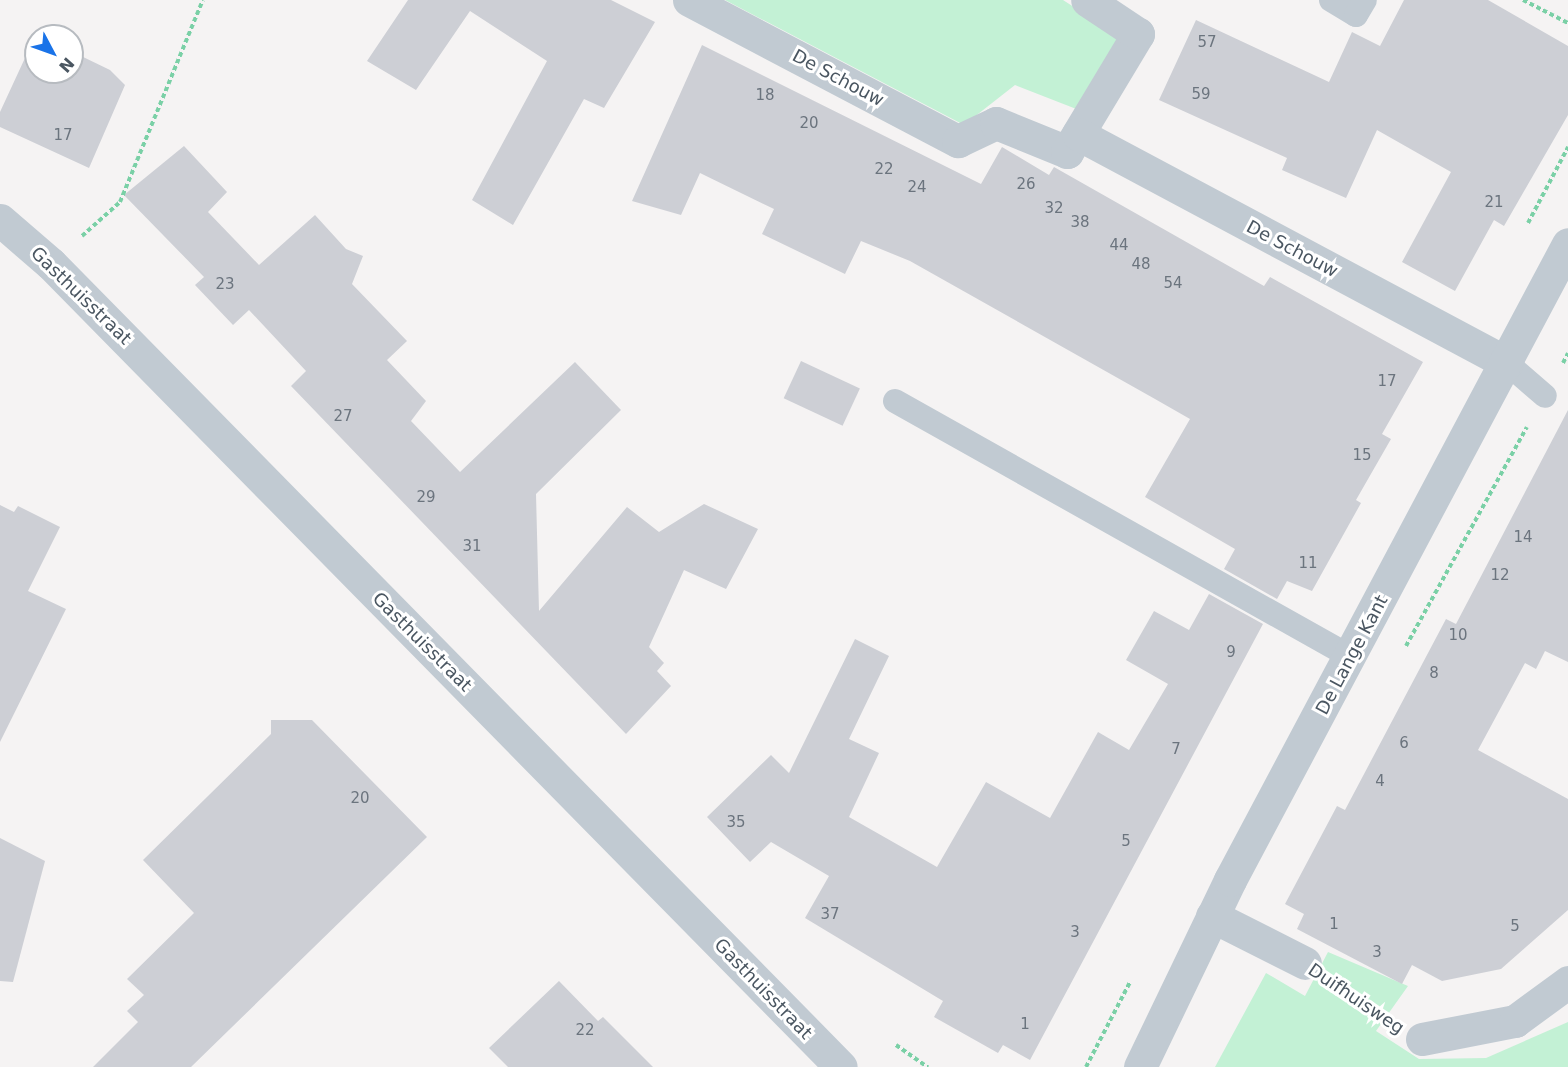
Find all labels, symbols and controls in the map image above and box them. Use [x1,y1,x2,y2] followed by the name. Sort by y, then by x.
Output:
[24,24,84,84] north arrow
[1197,34,1217,52] house number: 57
[789,45,887,111] street label: De Schouw
[55,54,78,76] text: N
[1191,86,1211,104] house number: 59
[755,87,775,105] house number: 18
[799,115,819,133] house number: 20
[53,127,73,145] house number: 17
[874,161,894,179] house number: 22
[1016,176,1036,194] house number: 26
[907,179,927,197] house number: 24
[1484,194,1504,212] house number: 21
[1044,200,1064,218] house number: 32
[1070,214,1090,232] house number: 38
[1243,216,1341,282] street label: De Schouw
[1109,237,1129,255] house number: 44
[26,243,136,349] street label: Gasthuisstraat
[1131,256,1151,274] house number: 48
[1163,275,1183,293] house number: 54
[215,276,235,294] house number: 23
[1377,373,1397,391] house number: 17
[333,408,353,426] house number: 27
[1352,447,1372,465] house number: 15
[416,489,436,507] house number: 29
[1513,529,1533,547] house number: 14
[462,538,482,556] house number: 31
[1298,555,1318,573] house number: 11
[1490,567,1510,585] house number: 12
[368,588,476,696] street label: Gasthuisstraat
[1311,592,1393,718] street label: De Lange Kant
[1448,627,1468,645] house number: 10
[1226,644,1236,662] house number: 9
[1429,665,1439,683] house number: 8
[1399,735,1409,753] house number: 6
[1171,741,1181,759] house number: 7
[1375,773,1385,791] house number: 4
[350,790,370,808] house number: 20
[726,814,746,832] house number: 35
[1121,833,1131,851] house number: 5
[820,906,840,924] house number: 37
[1329,916,1339,934] house number: 1
[1510,918,1520,936] house number: 5
[1070,924,1080,942] house number: 3
[710,934,816,1044] street label: Gasthuisstraat
[1372,944,1382,962] house number: 3
[1304,959,1408,1039] street label: Duifhuisweg
[1020,1016,1030,1034] house number: 1
[575,1022,595,1040] house number: 22

